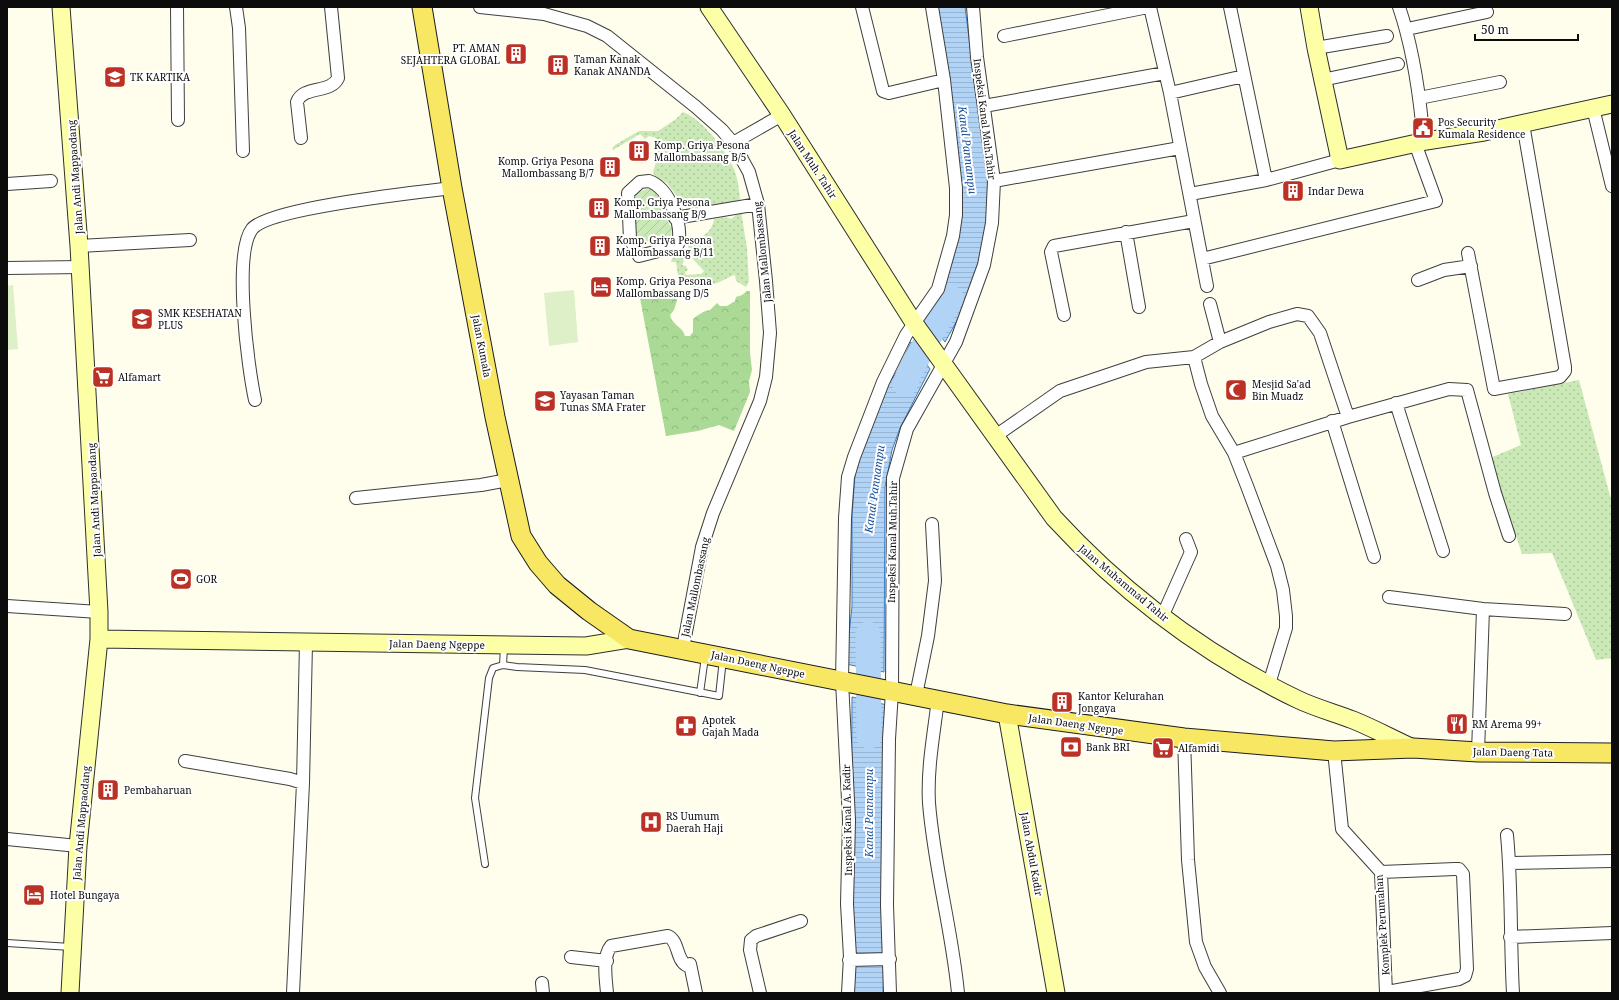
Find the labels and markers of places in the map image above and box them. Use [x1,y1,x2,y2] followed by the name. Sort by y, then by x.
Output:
[401,41,500,67] place label: PT. AMAN SEJAHTERA GLOBAL
[503,41,529,67] building icon: PT. AMAN SEJAHTERA GLOBAL
[545,52,571,78] building icon: Taman Kanak Kanak ANANDA
[574,52,652,78] place label: Taman Kanak Kanak ANANDA
[102,64,128,90] school or university icon: TK KARTIKA
[130,70,191,84] place label: TK KARTIKA
[1410,115,1436,141] public building icon: Pos Security Kumala Residence
[1438,115,1525,141] place label: Pos Security Kumala Residence
[626,138,652,164] building icon: Komp. Griya Pesona Mallombassang B/5
[654,138,750,164] place label: Komp. Griya Pesona Mallombassang B/5
[498,154,594,180] place label: Komp. Griya Pesona Mallombassang B/7
[597,154,623,180] building icon: Komp. Griya Pesona Mallombassang B/7
[1280,178,1306,204] building icon: Indar Dewa
[1308,184,1364,198] place label: Indar Dewa
[586,195,612,221] building icon: Komp. Griya Pesona Mallombassang B/9
[614,195,710,221] place label: Komp. Griya Pesona Mallombassang B/9
[587,233,613,259] building icon: Komp. Griya Pesona Mallombassang B/11
[616,233,714,259] place label: Komp. Griya Pesona Mallombassang B/11
[588,274,614,300] hotel icon: Komp. Griya Pesona Mallombassang D/5
[616,274,712,300] place label: Komp. Griya Pesona Mallombassang D/5
[129,306,155,332] school or university icon: SMK KESEHATAN PLUS
[158,306,242,332] place label: SMK KESEHATAN PLUS
[90,364,116,390] supermarket icon: Alfamart
[118,370,161,384] place label: Alfamart
[1223,377,1249,403] mosque icon: Mesjid Sa'ad Bin Muadz
[1252,377,1311,403] place label: Mesjid Sa'ad Bin Muadz
[532,388,558,414] school or university icon: Yayasan Taman Tunas SMA Frater
[559,388,646,414] place label: Yayasan Taman Tunas SMA Frater
[168,566,194,592] sports icon: GOR
[196,572,218,586] place label: GOR
[1049,689,1075,715] building icon: Kantor Kelurahan Jongaya
[1077,689,1164,715] place label: Kantor Kelurahan Jongaya
[1444,711,1470,737] restaurant icon: RM Arema 99+
[673,713,699,739] pharmacy icon: Apotek Gajah Mada
[702,713,759,739] place label: Apotek Gajah Mada
[1472,717,1542,731] place label: RM Arema 99+
[1058,734,1084,760] bank icon: Bank BRI
[1150,735,1176,761] supermarket icon: Alfamidi
[1086,740,1130,754] place label: Bank BRI
[1178,741,1220,755] place label: Alfamidi
[95,777,121,803] building icon: Pembaharuan
[124,783,192,797] place label: Pembaharuan
[638,809,664,835] hospital icon: RS Uumum Daerah Haji
[666,809,724,835] place label: RS Uumum Daerah Haji
[21,882,47,908] hotel icon: Hotel Bungaya
[50,888,120,902] place label: Hotel Bungaya

